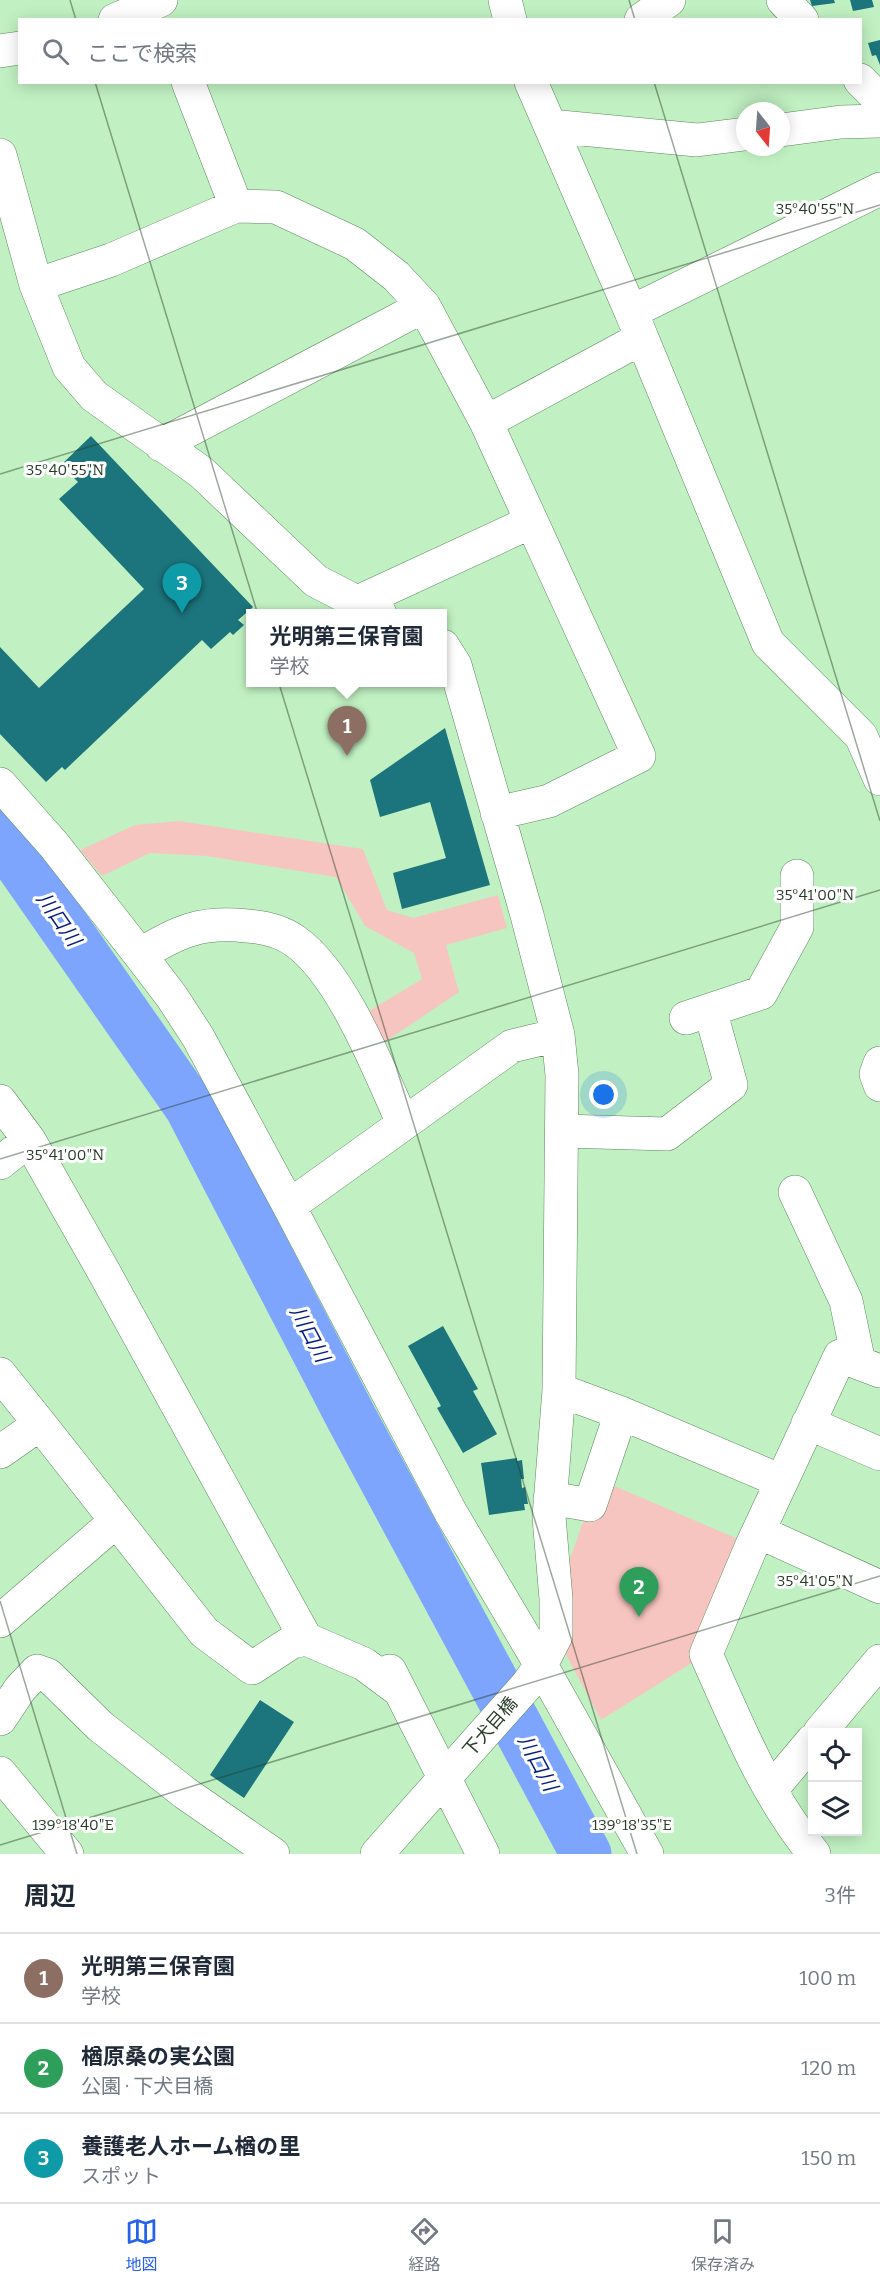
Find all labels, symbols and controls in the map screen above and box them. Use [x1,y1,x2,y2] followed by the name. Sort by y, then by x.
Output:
[18,18,862,84] search box
[39,35,72,68] icon: search
[87,40,197,67] text: ここで検索
[736,102,790,156] north arrow
[776,200,854,218] text: 35°40'55"N
[26,461,104,479] text: 35°40'55"N
[162,564,201,613] pin: 3
[246,609,447,687] popup
[269,623,424,650] text: 光明第三保育園
[269,654,309,678] text: 学校
[328,706,366,756] pin: 1
[776,886,854,904] text: 35°41'00"N
[32,888,87,952] water label: 川口川
[589,1080,618,1109] your location
[26,1146,104,1164] text: 35°41'00"N
[285,1302,336,1368] water label: 川口川
[620,1568,658,1617] pin: 2
[777,1572,853,1590] text: 35°41'05"N
[458,1693,522,1761] street label: 下犬目橋
[808,1728,862,1836] map controls
[808,1728,862,1782] button: locate
[513,1731,564,1797] water label: 川口川
[808,1782,862,1836] button: layers
[32,1816,114,1834] text: 139°18'40"E
[592,1816,672,1834] text: 139°18'35"E
[24,1881,76,1912] text: 周辺
[825,1883,856,1907] text: 3件
[81,1953,235,1980] text: 光明第三保育園
[39,1966,48,1990] text: 1
[799,1966,856,1990] text: 100 m
[81,1984,121,2008] text: 学校
[81,2043,235,2070] text: 楢原桑の実公園
[38,2056,49,2080] text: 2
[801,2056,856,2080] text: 120 m
[81,2074,213,2098] text: 公園 · 下犬目橋
[81,2133,300,2160] text: 養護老人ホーム楢の里
[38,2146,49,2170] text: 3
[801,2146,856,2170] text: 150 m
[81,2164,161,2188] text: スポット
[125,2215,158,2275] tab: 地図
[408,2215,441,2275] tab: 経路
[691,2215,755,2275] tab: 保存済み

